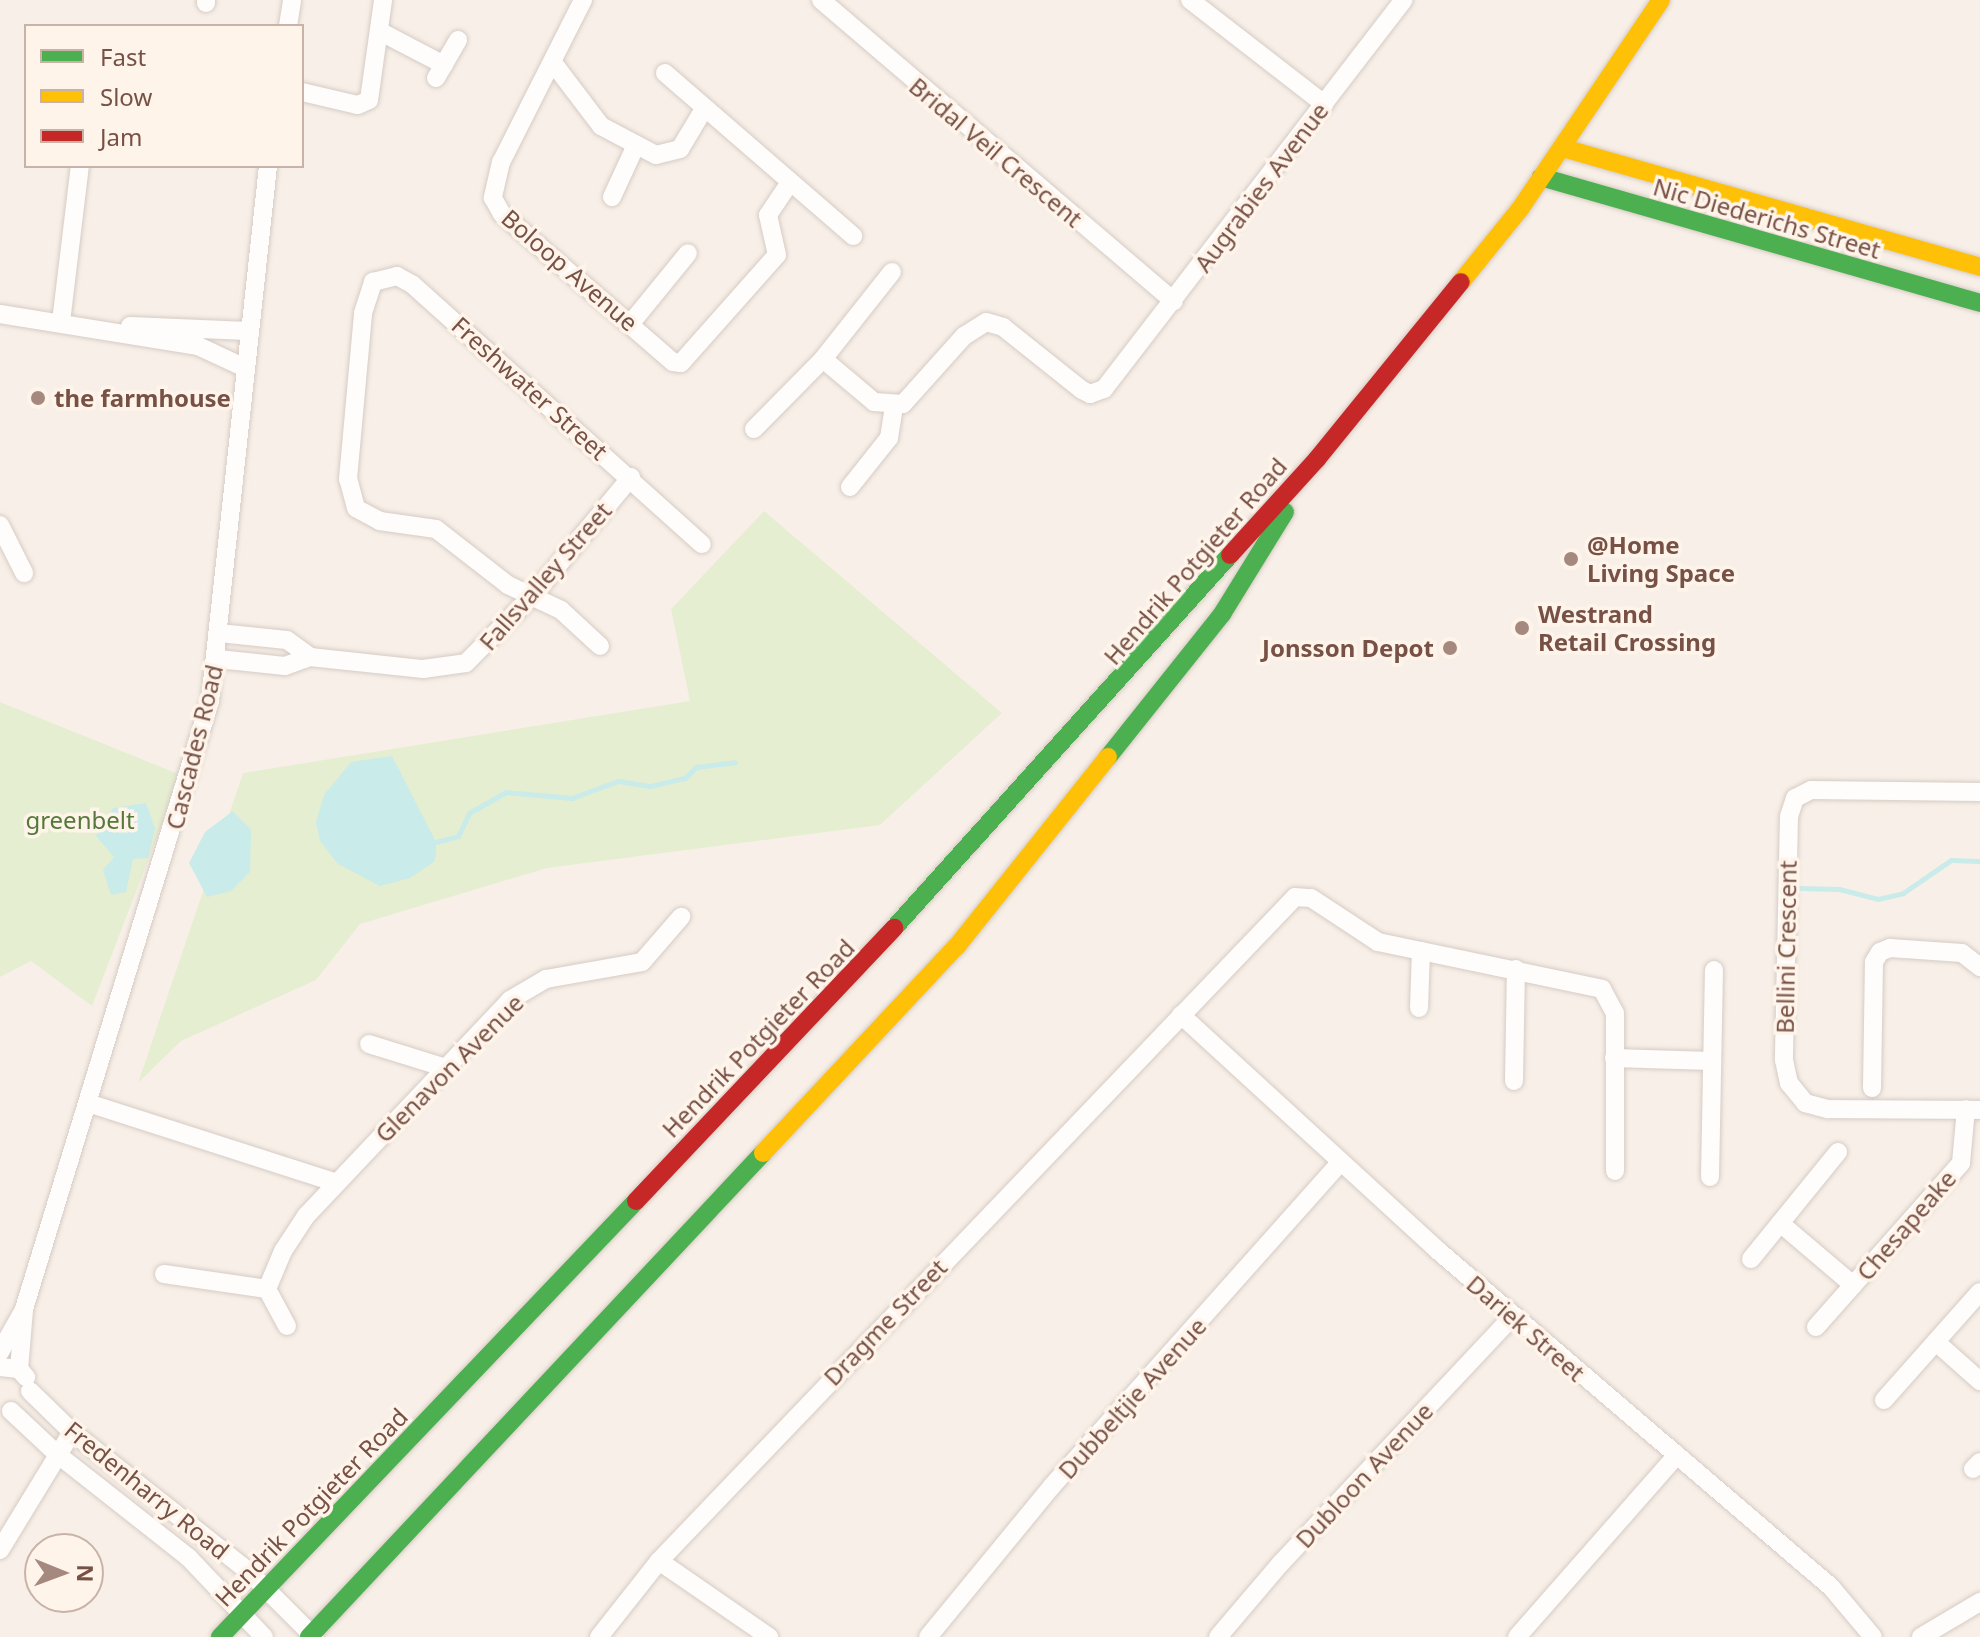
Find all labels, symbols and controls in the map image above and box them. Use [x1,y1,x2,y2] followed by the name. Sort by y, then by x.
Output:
[24,24,304,168] legend
[100,40,146,73] text: Fast
[904,71,1088,233] street label: Bridal Veil Crescent
[100,80,152,113] text: Slow
[1188,97,1334,277] street label: Augrabies Avenue
[100,120,142,153] text: Jam
[1650,172,1884,264] street label: Nic Diederichs Street
[496,203,644,337] street label: Boloop Avenue
[446,311,614,465] street label: Freshwater Street
[54,384,231,412] place label: the farmhouse
[29,389,47,407] marker: the farmhouse
[1097,452,1293,670] street label: Hendrik Potgieter Road
[473,496,617,656] street label: Fallsvalley Street
[1587,531,1735,587] place label: @Home Living Space
[1562,550,1580,568] marker: @Home Living Space
[1538,600,1716,656] place label: Westrand Retail Crossing
[1513,619,1531,637] marker: Westrand Retail Crossing
[1262,634,1434,662] place label: Jonsson Depot
[1441,639,1459,657] marker: Jonsson Depot
[160,662,228,832] street label: Cascades Road
[25,806,135,834] park label: greenbelt
[1770,860,1802,1034] street label: Bellini Crescent
[656,933,860,1143] street label: Hendrik Potgieter Road
[369,988,529,1148] street label: Glenavon Avenue
[1850,1164,1962,1286] street label: Chesapeake
[818,1253,952,1391] street label: Dragme Street
[1461,1269,1591,1387] street label: Dariek Street
[1052,1312,1212,1484] street label: Dubbeltjie Avenue
[1289,1397,1439,1553] street label: Dubloon Avenue
[209,1402,413,1612] street label: Hendrik Potgieter Road
[59,1415,235,1565] street label: Fredenharry Road
[24,1533,104,1613] north arrow
[71,1564,101,1583] text: N

